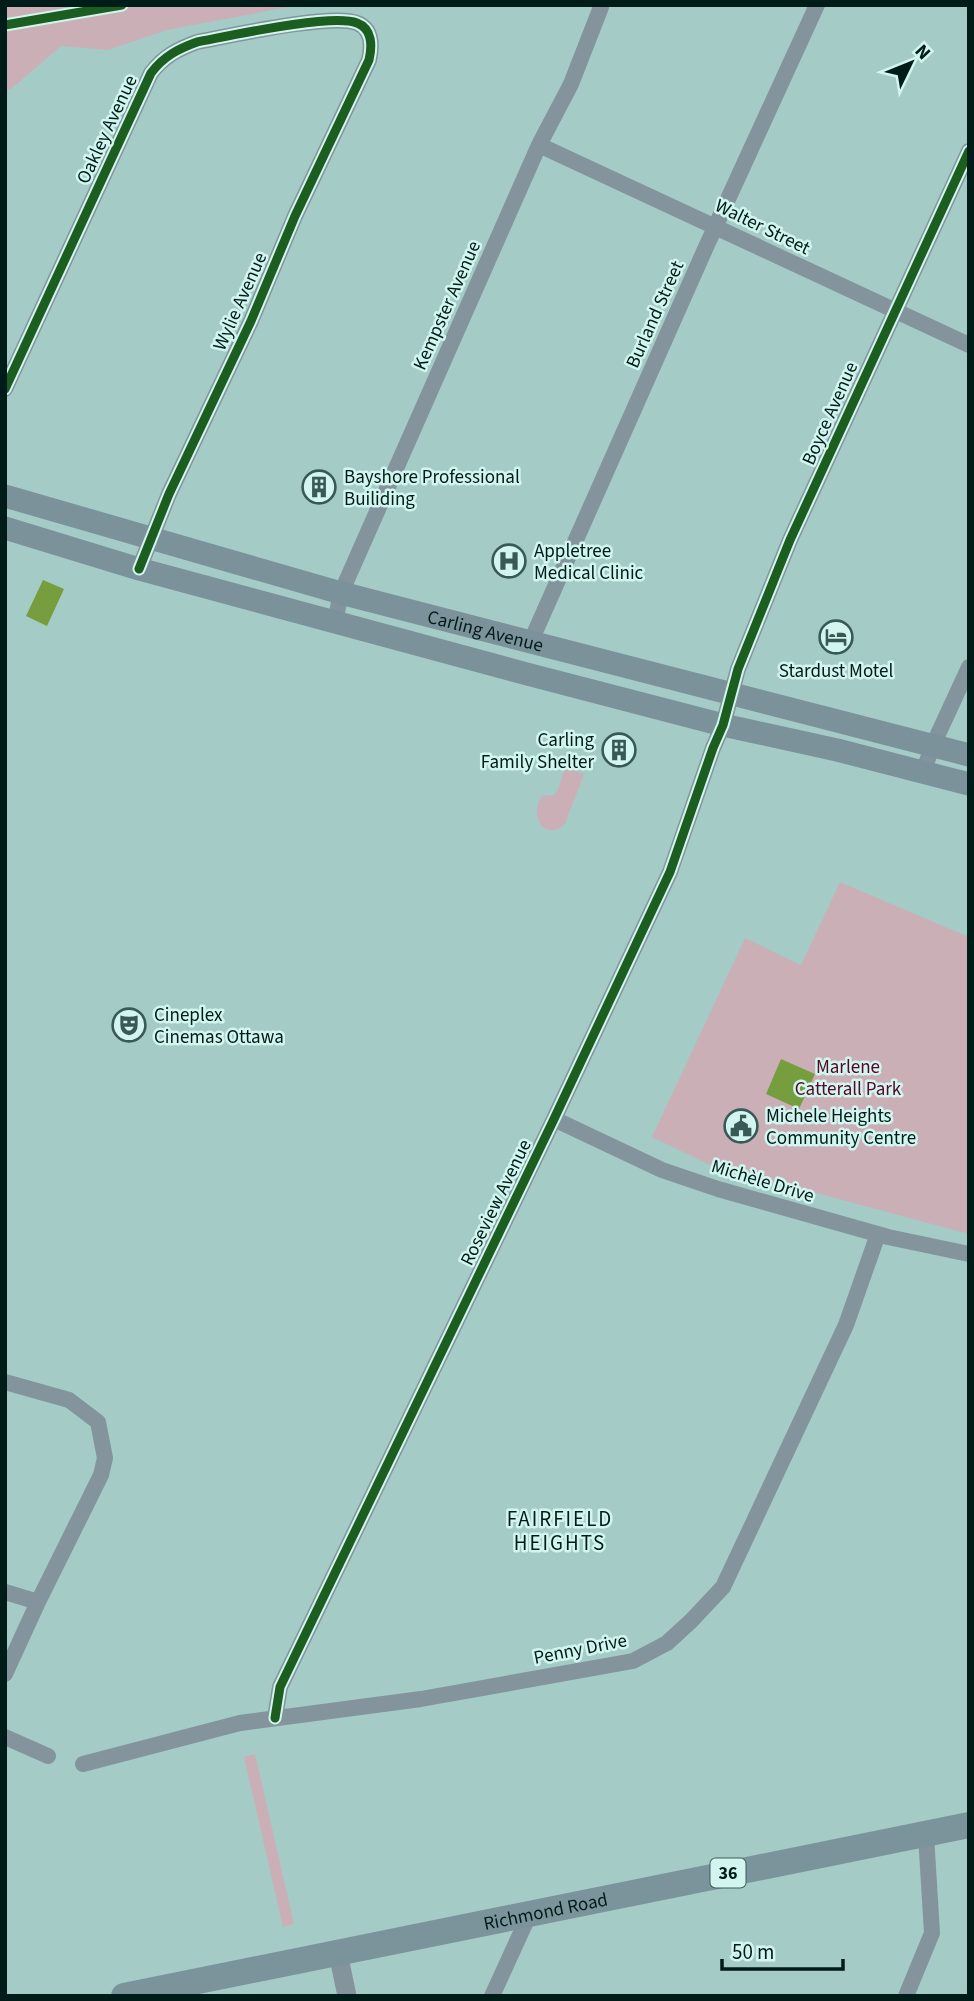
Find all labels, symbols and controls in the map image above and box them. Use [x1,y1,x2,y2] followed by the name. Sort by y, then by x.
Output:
[876,28,946,98] north arrow
[908,39,937,66] text: N
[70,71,144,188] street label: Oakley Avenue
[710,193,815,262] street label: Walter Street
[407,237,488,374] street label: Kempster Avenue
[207,248,274,355] street label: Wylie Avenue
[620,256,691,373] street label: Burland Street
[796,358,865,469] street label: Boyce Avenue
[344,464,520,513] place label: Bayshore Professional Builiding
[300,468,338,506] building icon: Bayshore Professional Builiding
[534,538,644,587] place label: Appletree Medical Clinic
[490,542,528,580] hospital icon: Appletree Medical Clinic
[424,604,546,660] street label: Carling Avenue
[817,618,855,656] hotel icon: Stardust Motel
[779,658,893,685] place label: Stardust Motel
[481,727,594,776] place label: Carling Family Shelter
[600,731,638,769] building icon: Carling Family Shelter
[154,1002,284,1051] place label: Cineplex Cinemas Ottawa
[110,1006,148,1044] theatre icon: Cineplex Cinemas Ottawa
[795,1054,902,1103] park label: Marlene Catterall Park
[766,1103,916,1152] place label: Michele Heights Community Centre
[722,1107,760,1145] public building icon: Michele Heights Community Centre
[454,1135,539,1270] street label: Roseview Avenue
[708,1153,817,1210] street label: Michèle Drive
[507,1504,613,1558] district label: FAIRFIELD HEIGHTS
[531,1627,629,1672] street label: Penny Drive
[710,1858,746,1887] road number: 36
[481,1886,610,1938] street label: Richmond Road
[722,1927,843,1971] scale bar
[732,1937,774,1967] text: 50 m

